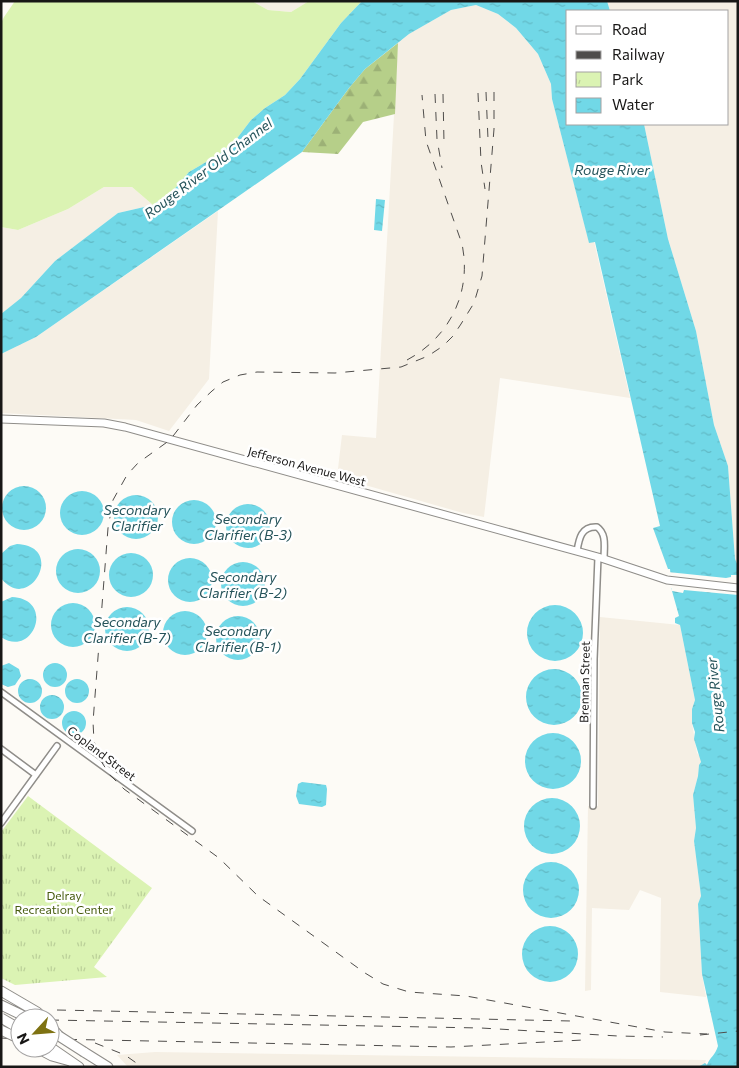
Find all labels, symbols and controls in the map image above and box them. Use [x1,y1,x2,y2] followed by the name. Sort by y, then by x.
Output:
[566,10,729,125] legend
[612,20,647,38] text: Road
[612,45,665,63] text: Railway
[612,70,643,88] text: Park
[612,95,654,113] text: Water
[141,114,276,222] water label: Rouge River Old Channel
[574,161,650,178] water label: Rouge River
[246,443,368,490] street label: Jefferson Avenue West
[103,501,171,534] water label: Secondary Clarifier
[204,510,292,543] water label: Secondary Clarifier (B-3)
[199,568,287,601] water label: Secondary Clarifier (B-2)
[83,613,171,646] water label: Secondary Clarifier (B-7)
[195,622,281,655] water label: Secondary Clarifier (B-1)
[576,641,592,723] street label: Brennan Street
[703,656,727,733] water label: Rouge River
[65,723,139,783] street label: Copland Street
[15,888,114,916] park label: Delray Recreation Center
[10,1008,60,1058] north arrow
[13,1030,33,1047] text: N

